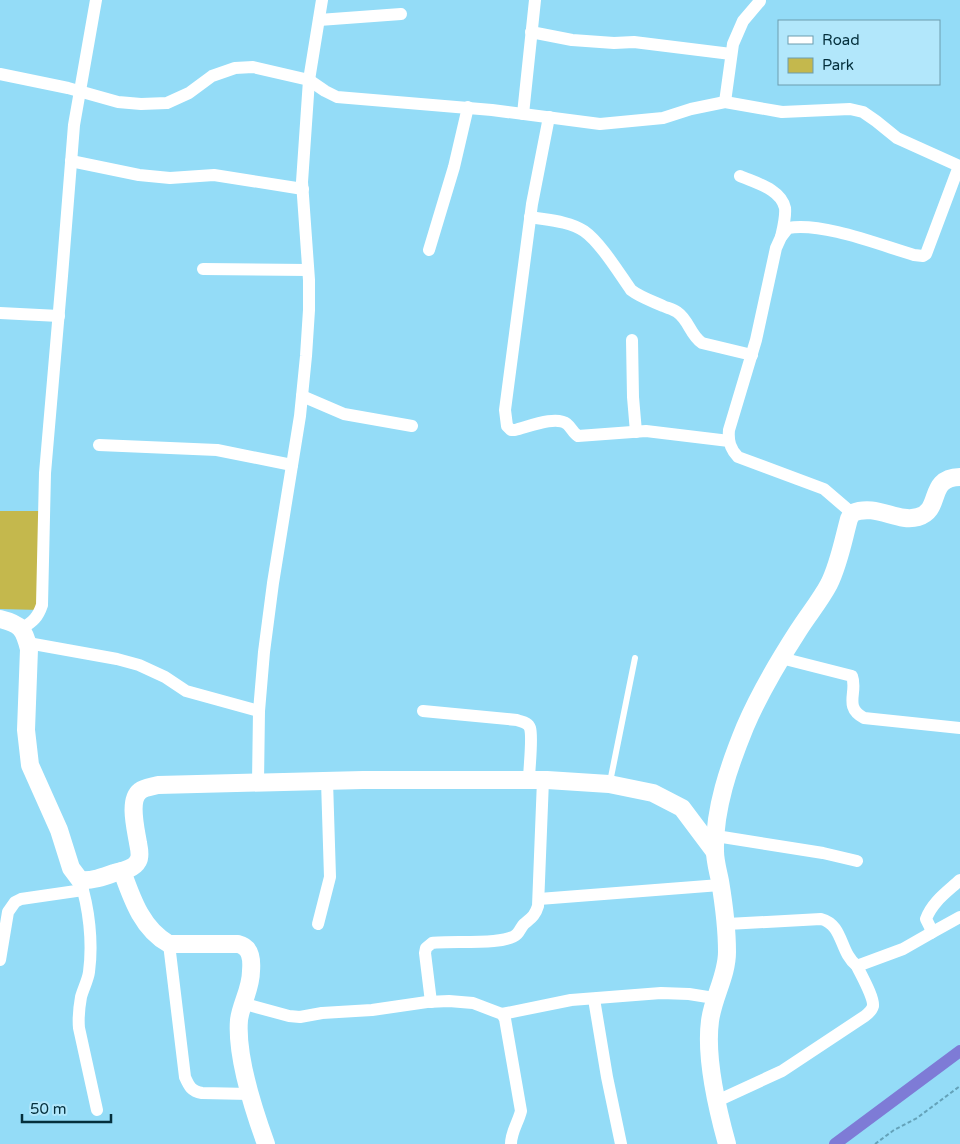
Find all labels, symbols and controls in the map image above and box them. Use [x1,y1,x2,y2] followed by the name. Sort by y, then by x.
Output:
[778,20,940,85] legend
[822,31,860,49] text: Road
[822,56,854,74] text: Park
[22,1092,111,1124] scale bar
[30,1100,67,1118] text: 50 m

